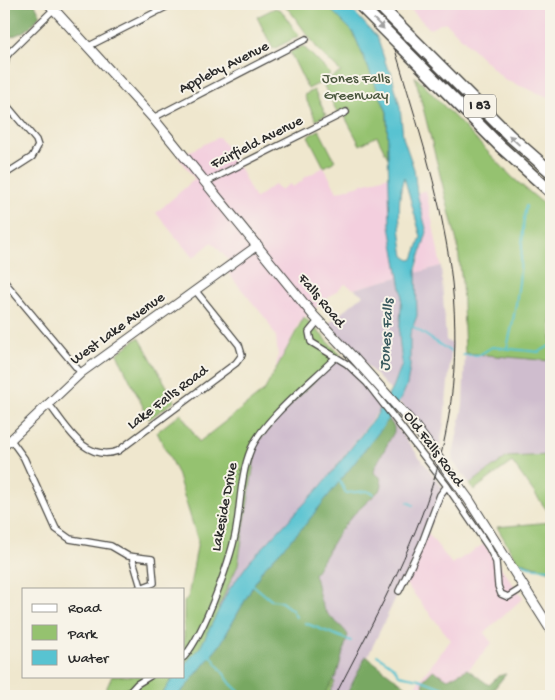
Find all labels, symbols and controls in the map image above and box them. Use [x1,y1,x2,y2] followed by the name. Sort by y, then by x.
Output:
[373,18,385,30] one-way arrow
[176,37,272,98] street label: Appleby Avenue
[322,70,390,105] park label: Jones Falls Greenway
[464,94,496,118] road number: I 83
[207,112,306,174] street label: Fairfield Avenue
[509,134,521,146] one-way arrow
[293,270,349,332] street label: Falls Road
[67,288,169,369] street label: West Lake Avenue
[377,296,399,372] water label: Jones Falls
[124,361,213,434] street label: Lake Falls Road
[399,408,468,491] street label: Old Falls Road
[208,461,242,553] street label: Lakeside Drive
[22,588,185,678] legend
[68,600,102,618] text: Road
[67,626,98,644] text: Park
[68,650,110,668] text: Water

